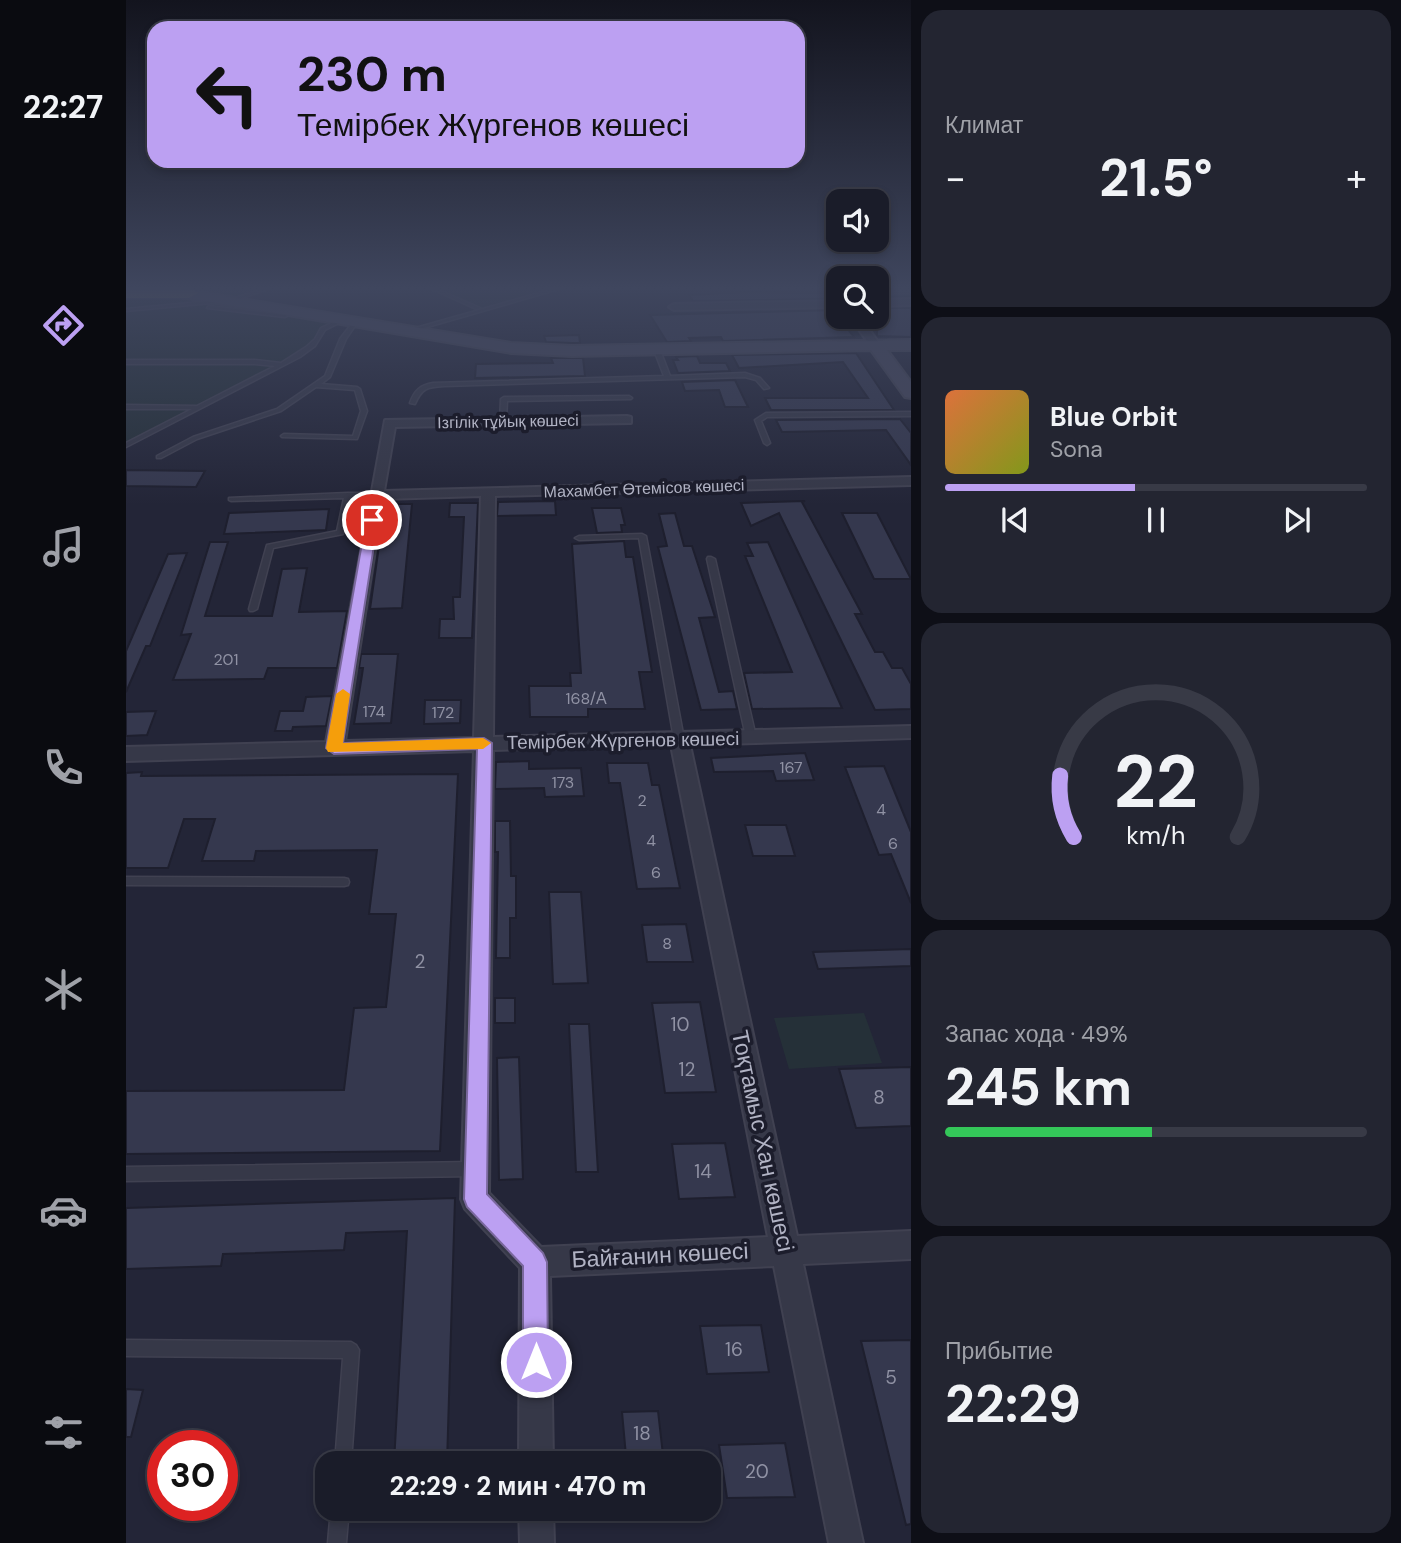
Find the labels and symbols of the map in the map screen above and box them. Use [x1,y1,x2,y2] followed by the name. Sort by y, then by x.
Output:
[437,410,579,433] street label: Ізгілік тұйық көшесі
[543,474,745,502] street label: Махамбет Өтемісов көшесі
[342,490,402,550] pin
[214,649,239,670] house number: 201
[565,688,607,709] house number: 168/А
[363,701,385,722] house number: 174
[432,702,454,723] house number: 172
[506,726,740,755] street label: Темірбек Жүргенов көшесі
[779,757,803,778] house number: 167
[552,772,574,793] house number: 173
[637,790,647,811] house number: 2
[876,799,886,820] house number: 4
[646,830,656,851] house number: 4
[888,833,898,854] house number: 6
[651,862,661,883] house number: 6
[662,933,672,954] house number: 8
[415,949,426,974] house number: 2
[671,1012,689,1037] house number: 10
[725,1027,801,1255] street label: Тоқтамыс Хан көшесі
[679,1057,695,1082] house number: 12
[873,1085,885,1110] house number: 8
[694,1159,712,1184] house number: 14
[571,1235,749,1275] street label: Байғанин көшесі
[499,1325,573,1399] position arrow
[725,1337,743,1362] house number: 16
[885,1365,897,1390] house number: 5
[633,1421,651,1446] house number: 18
[147,1430,238,1521] speed limit sign: 30
[745,1459,769,1484] house number: 20

